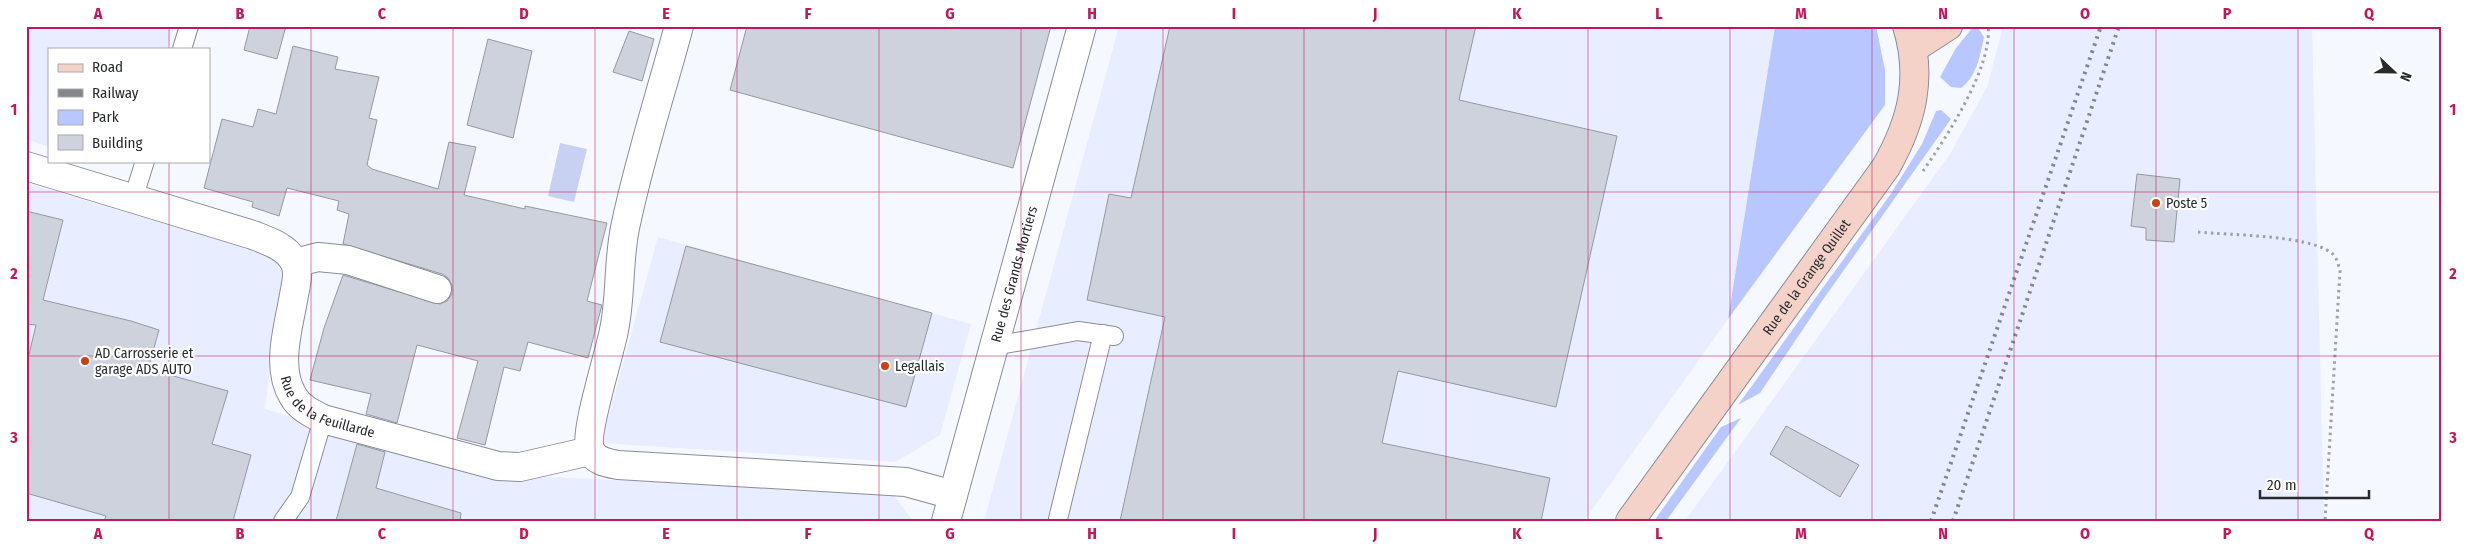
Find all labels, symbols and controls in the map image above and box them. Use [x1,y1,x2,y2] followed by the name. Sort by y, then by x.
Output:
[93,4,103,23] text: A
[236,4,245,23] text: B
[378,4,387,23] text: C
[519,4,529,23] text: D
[662,4,670,23] text: E
[804,4,812,23] text: F
[945,4,955,23] text: G
[1087,4,1097,23] text: H
[1232,4,1236,23] text: I
[1372,4,1377,23] text: J
[1512,4,1522,23] text: K
[1655,4,1663,23] text: L
[1795,4,1807,23] text: M
[1938,4,1948,23] text: N
[2080,4,2090,23] text: O
[2223,4,2232,23] text: P
[2364,4,2375,23] text: Q
[48,48,210,162] legend
[2370,48,2420,98] north arrow
[92,58,123,76] text: Road
[2396,70,2415,84] text: N
[92,84,139,102] text: Railway
[11,100,17,119] text: 1
[2450,100,2456,119] text: 1
[92,108,119,126] text: Park
[92,134,143,152] text: Building
[2166,195,2207,212] place label: Poste 5
[2150,197,2162,209] marker: Poste 5
[987,204,1041,344] street label: Rue des Grands Mortiers
[1759,216,1854,338] street label: Rue de la Grange Quillet
[9,264,18,283] text: 2
[2448,264,2457,283] text: 2
[95,345,194,378] place label: AD Carrosserie et garage ADS AUTO
[79,355,91,367] marker: AD Carrosserie et garage ADS AUTO
[895,358,945,375] place label: Legallais
[879,360,891,372] marker: Legallais
[277,374,377,441] street label: Rue de la Feuillarde
[9,428,18,447] text: 3
[2448,428,2457,447] text: 3
[2260,467,2368,499] scale bar
[2267,476,2297,494] text: 20 m
[93,524,103,543] text: A
[236,524,245,543] text: B
[378,524,387,543] text: C
[519,524,529,543] text: D
[662,524,670,543] text: E
[804,524,812,543] text: F
[945,524,955,543] text: G
[1087,524,1097,543] text: H
[1232,524,1236,543] text: I
[1372,524,1377,543] text: J
[1512,524,1522,543] text: K
[1655,524,1663,543] text: L
[1795,524,1807,543] text: M
[1938,524,1948,543] text: N
[2080,524,2090,543] text: O
[2223,524,2232,543] text: P
[2364,524,2375,543] text: Q

